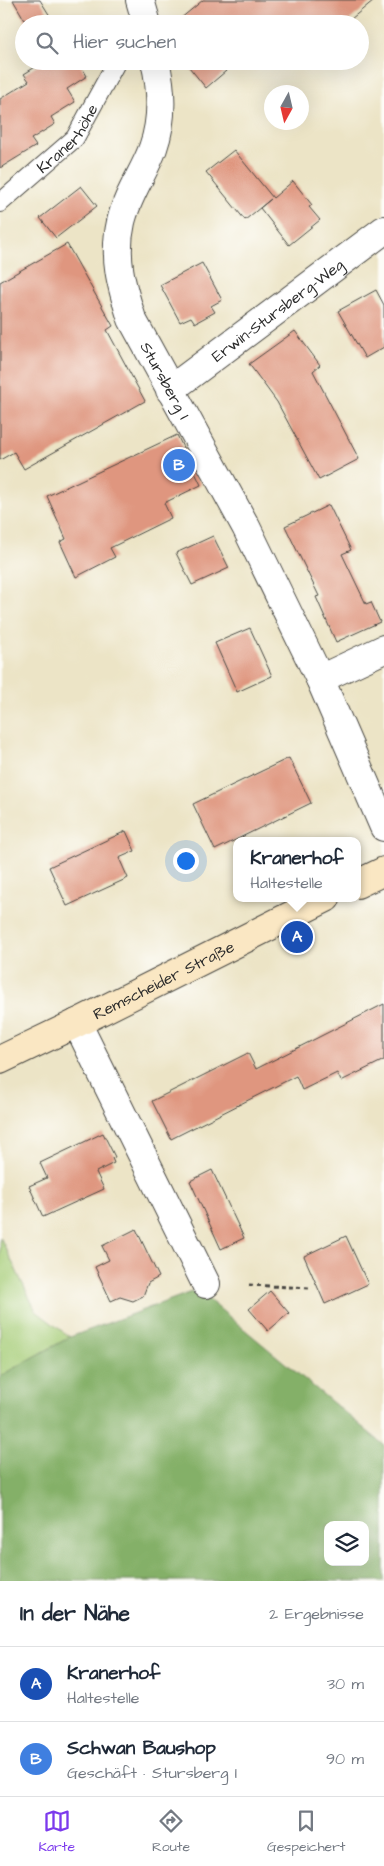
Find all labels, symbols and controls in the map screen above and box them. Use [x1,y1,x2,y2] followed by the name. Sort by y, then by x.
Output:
[15,15,369,70] search box
[33,29,61,57] icon: search
[73,29,176,56] text: Hier suchen
[264,85,309,130] north arrow
[32,100,104,179] street label: Kranerhöhe
[207,254,349,367] street label: Erwin-Stursberg-Weg
[135,338,195,424] street label: Stursberg I
[163,446,195,484] pin: B
[233,837,361,902] popup
[250,845,344,872] text: Kranerhof
[173,848,199,874] your location
[250,872,323,894] text: Haltestelle
[281,918,313,956] pin: A
[89,936,238,1025] street label: Remscheider Straße
[324,1521,369,1566] map controls
[324,1521,369,1566] button: layers
[20,1599,130,1628] text: In der Nähe
[269,1603,364,1625] text: 2 Ergebnisse
[67,1660,160,1687] text: Kranerhof
[31,1673,41,1695] text: A
[327,1673,364,1695] text: 30 m
[67,1687,139,1709] text: Haltestelle
[67,1735,216,1762] text: Schwan Baushop
[30,1748,42,1770] text: B
[326,1748,364,1770] text: 90 m
[67,1762,237,1784] text: Geschäft · Stursberg I
[38,1807,75,1857] tab: Karte
[152,1807,190,1857] tab: Route
[267,1807,346,1857] tab: Gespeichert

